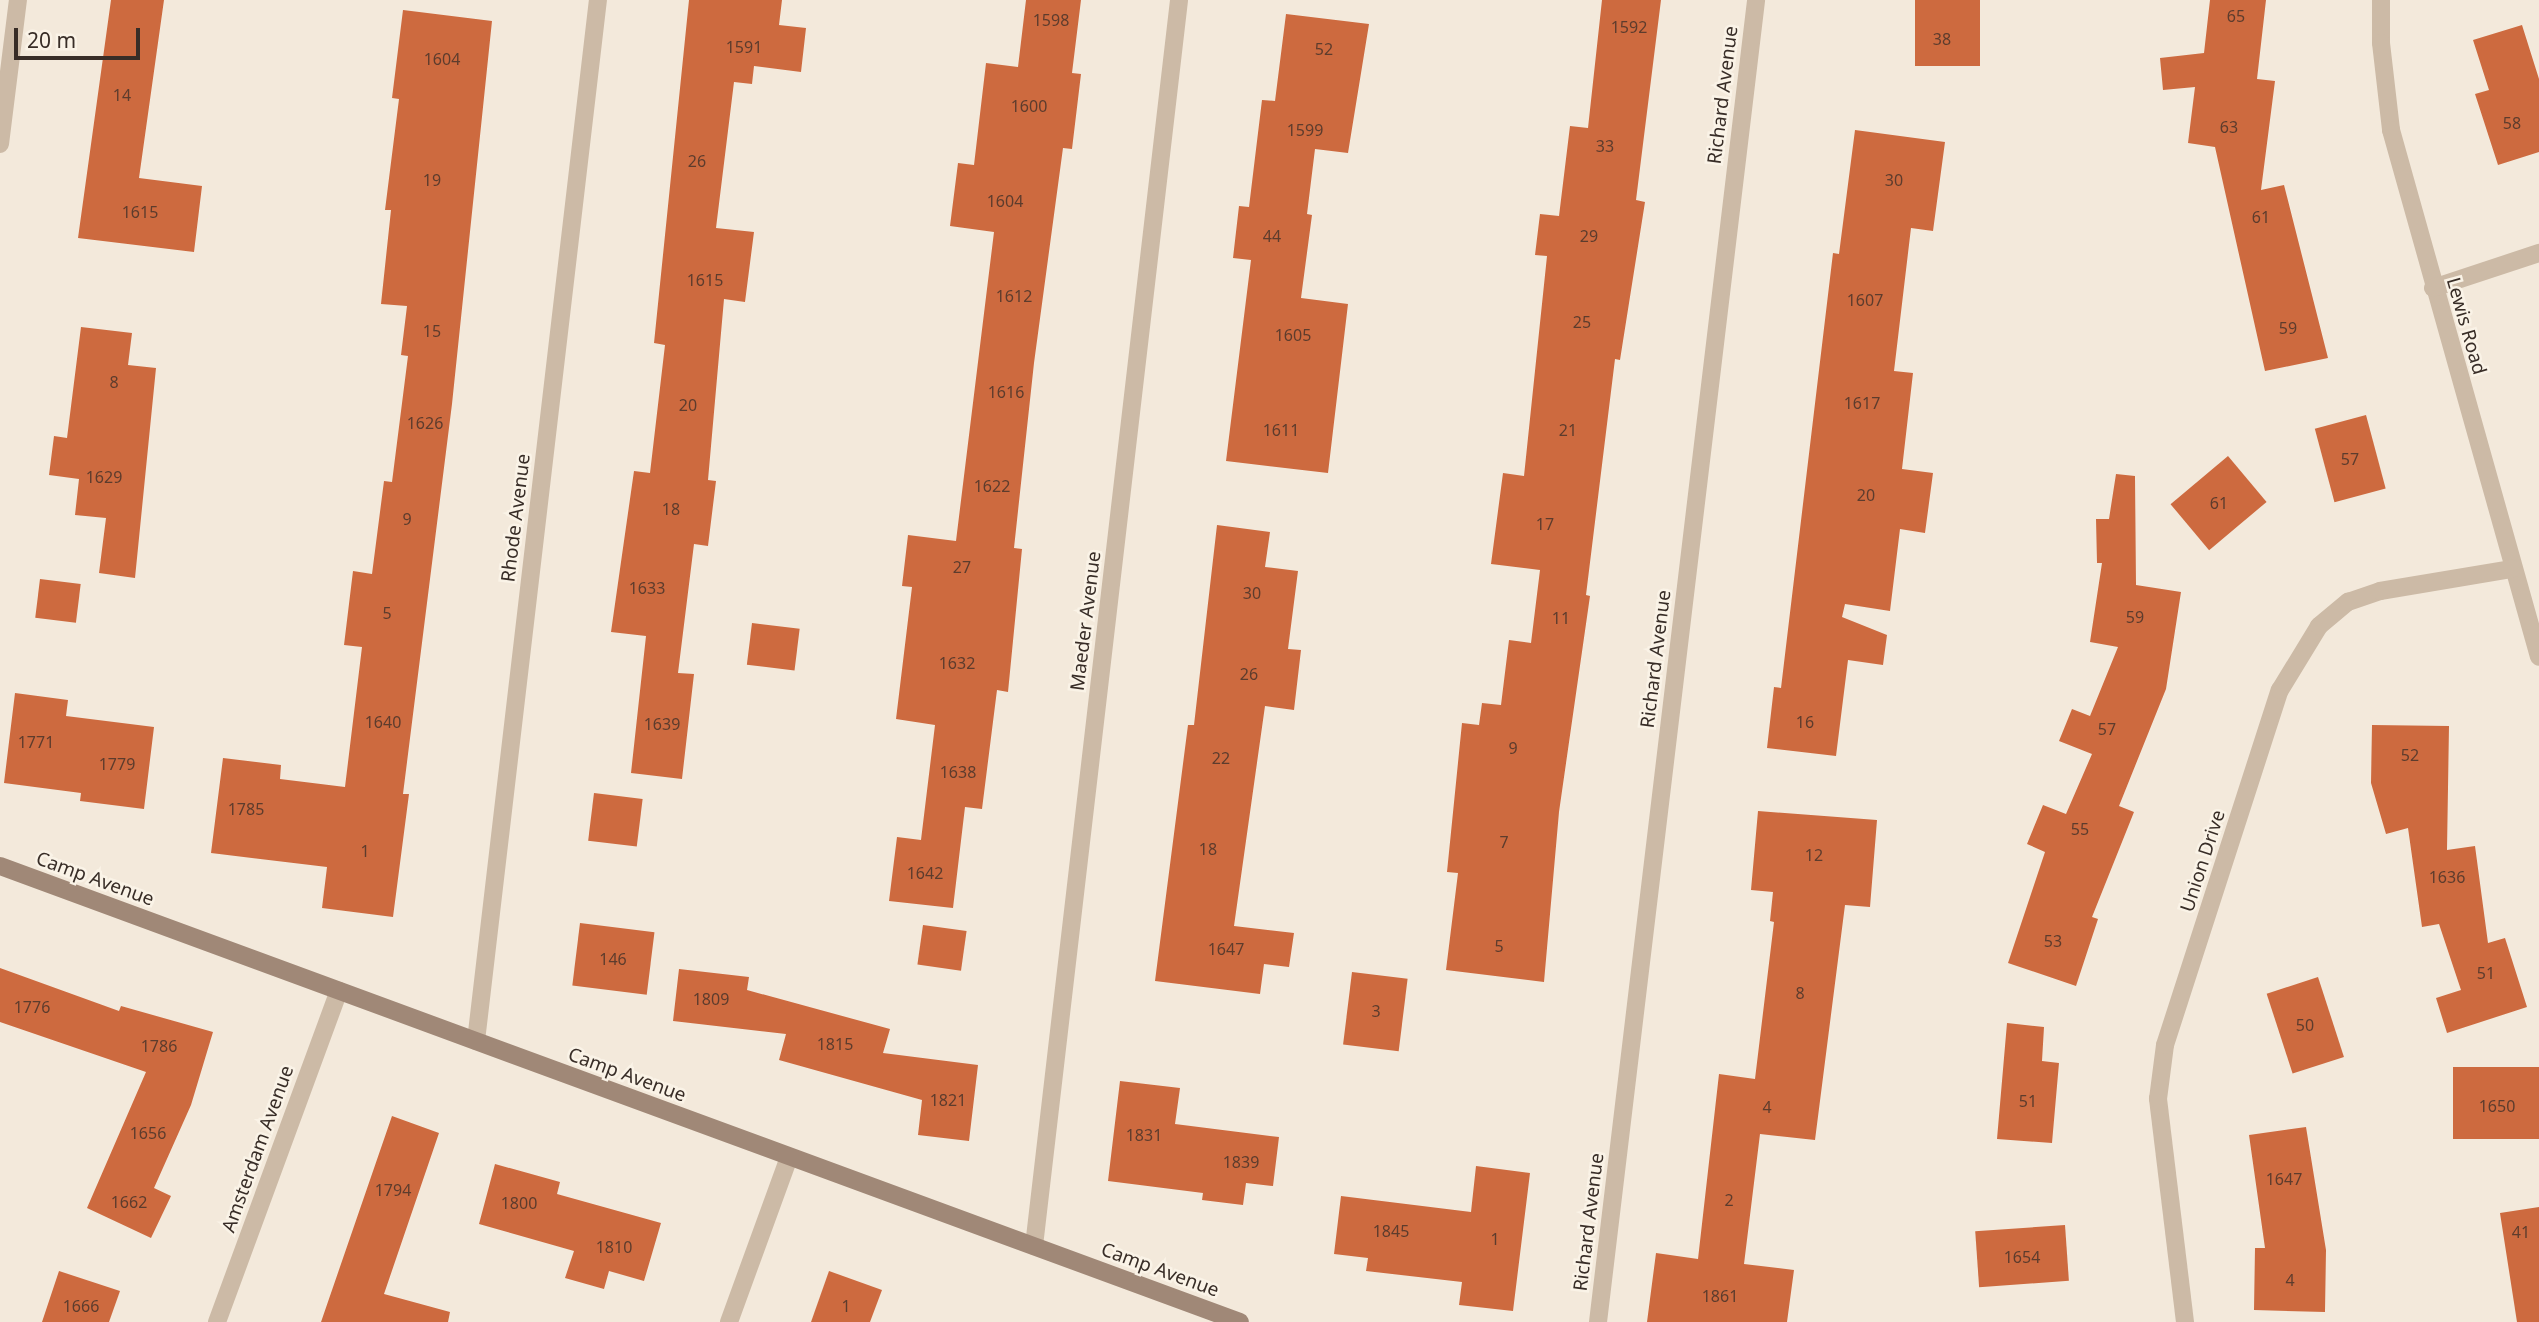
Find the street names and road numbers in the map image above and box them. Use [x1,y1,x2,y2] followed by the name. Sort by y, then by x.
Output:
[1703,25,1743,165] street label: Richard Avenue
[2441,275,2491,377] street label: Lewis Road
[497,453,535,583] street label: Rhode Avenue
[1066,550,1106,692] street label: Maeder Avenue
[1636,589,1676,729] street label: Richard Avenue
[2176,807,2230,915] street label: Union Drive
[33,847,157,911] street label: Camp Avenue
[565,1043,689,1107] street label: Camp Avenue
[217,1062,299,1236] street label: Amsterdam Avenue
[1569,1152,1609,1292] street label: Richard Avenue
[1098,1238,1222,1302] street label: Camp Avenue

